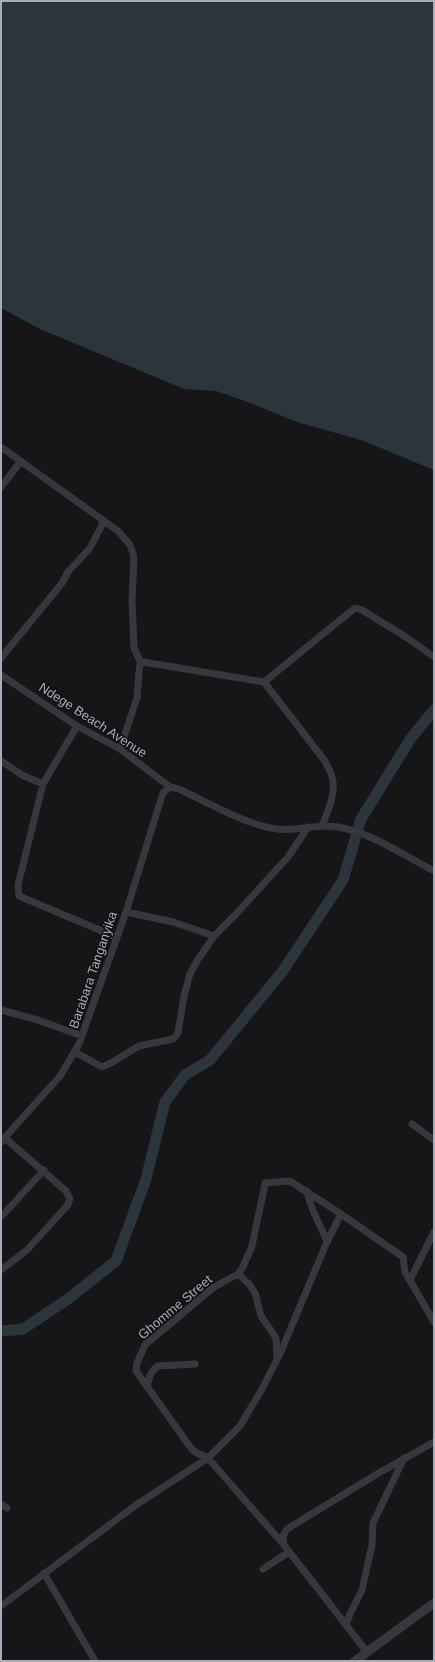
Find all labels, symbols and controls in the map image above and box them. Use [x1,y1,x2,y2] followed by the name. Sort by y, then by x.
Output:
[36,680,150,760] street label: Ndege Beach Avenue
[66,909,120,1030] street label: Barabara Tanganyika
[135,1272,215,1342] street label: Ghomme Street

